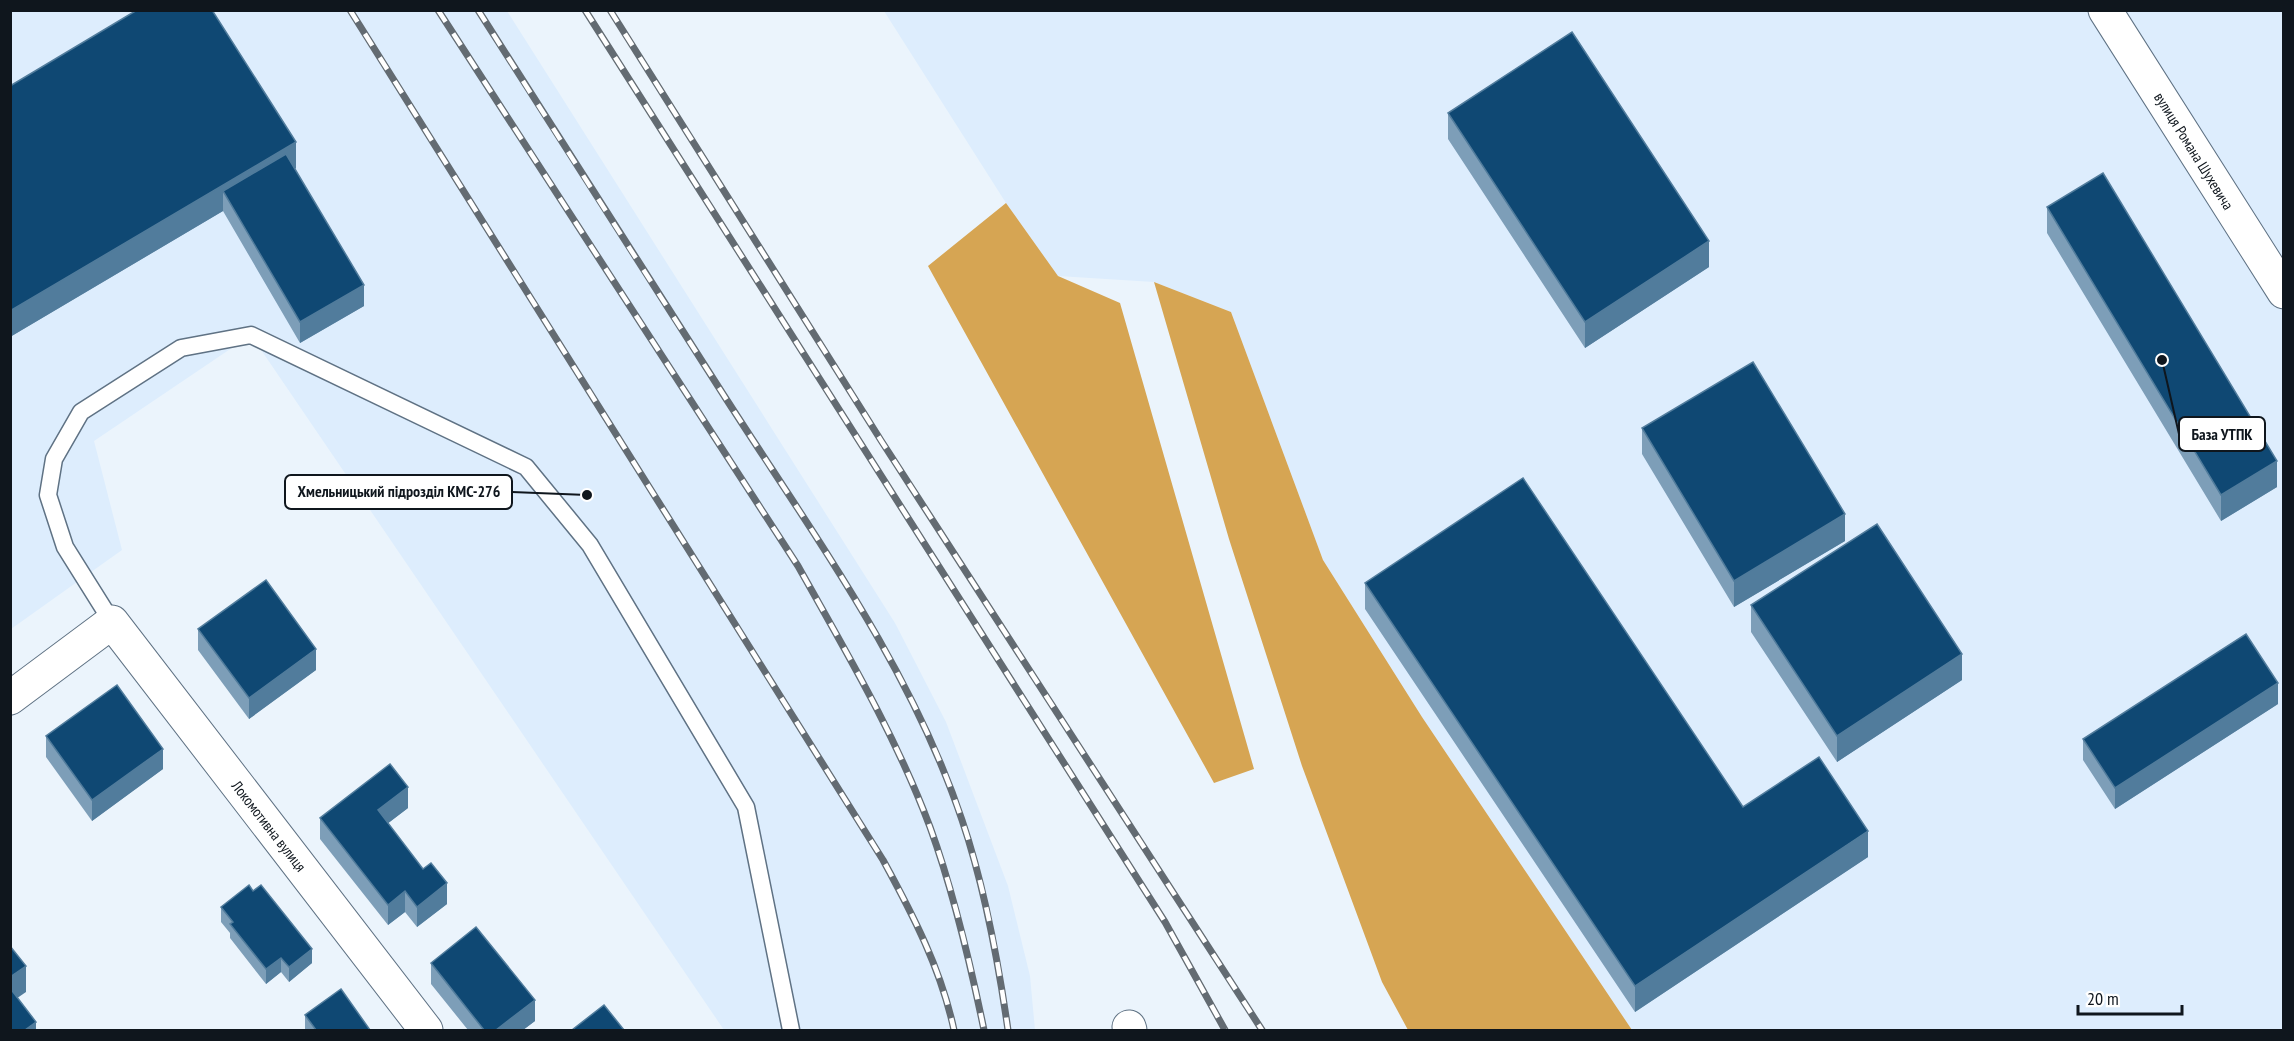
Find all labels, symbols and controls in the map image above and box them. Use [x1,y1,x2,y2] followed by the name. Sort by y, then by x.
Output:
[2150,89,2238,213] street label: вулиця Романа Шухевича
[2179,417,2265,451] callout: База УТПК
[2191,424,2253,444] text: База УТПК
[285,475,512,509] callout: Хмельницький підрозділ КМС-276
[298,481,501,501] text: Хмельницький підрозділ КМС-276
[227,776,310,875] street label: Локомотивна вулиця
[2078,978,2182,1016] scale bar
[2087,987,2119,1010] text: 20 m

